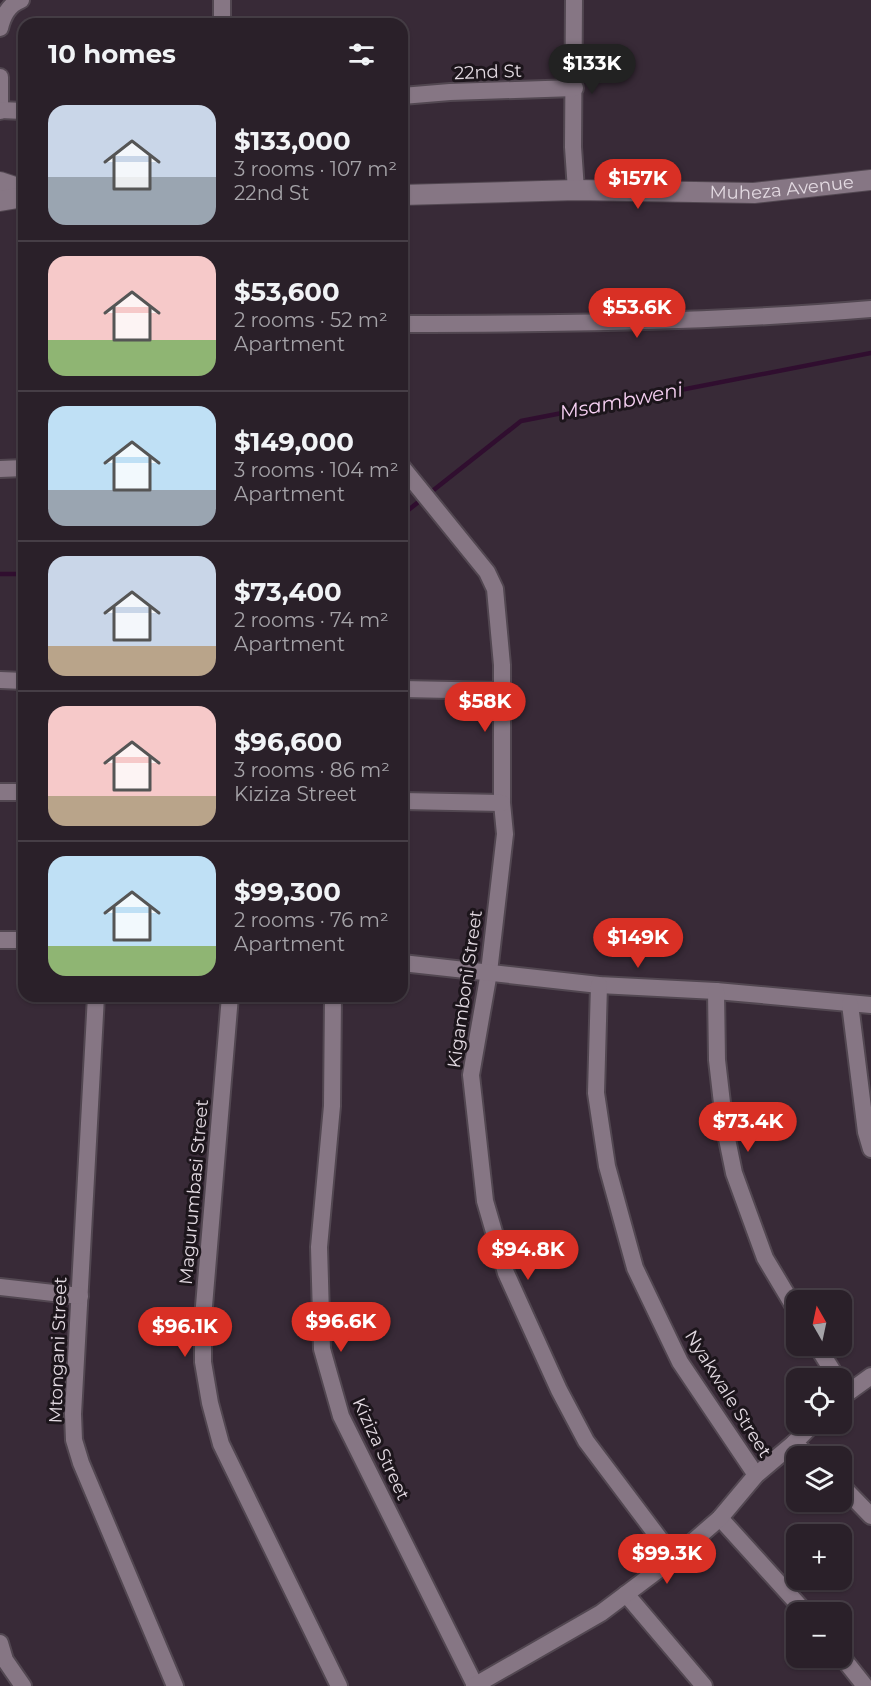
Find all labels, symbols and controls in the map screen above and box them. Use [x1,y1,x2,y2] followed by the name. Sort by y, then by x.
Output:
[48,38,176,70] text: 10 homes
[345,38,378,71] icon: filters
[550,44,634,95] pin: $133K
[563,51,621,75] text: $133K
[454,60,522,84] street label: 22nd St
[234,125,351,157] text: $133,000
[96,129,168,201] icon: home
[234,157,397,181] text: 3 rooms · 107 m²
[596,159,680,210] pin: $157K
[608,166,668,190] text: $157K
[709,171,855,204] street label: Muheza Avenue
[234,181,309,205] text: 22nd St
[234,276,340,308] text: $53,600
[96,280,168,352] icon: home
[588,288,686,339] pin: $53.6K
[603,295,671,319] text: $53.6K
[234,308,388,332] text: 2 rooms · 52 m²
[234,332,345,356] text: Apartment
[557,377,685,425] water label: Msambweni
[234,426,354,458] text: $149,000
[96,430,168,502] icon: home
[234,458,399,482] text: 3 rooms · 104 m²
[234,482,345,506] text: Apartment
[234,576,342,608] text: $73,400
[96,580,168,652] icon: home
[234,608,389,632] text: 2 rooms · 74 m²
[234,632,345,656] text: Apartment
[449,682,521,733] pin: $58K
[459,689,511,713] text: $58K
[234,726,342,758] text: $96,600
[96,730,168,802] icon: home
[234,758,390,782] text: 3 rooms · 86 m²
[234,782,357,806] text: Kiziza Street
[234,876,341,908] text: $99,300
[96,880,168,952] icon: home
[234,908,389,932] text: 2 rooms · 76 m²
[443,909,487,1069] street label: Kigamboni Street
[596,918,680,969] pin: $149K
[607,925,669,949] text: $149K
[234,932,345,956] text: Apartment
[175,1098,213,1286] street label: Magurumbasi Street
[699,1102,797,1153] pin: $73.4K
[713,1109,783,1133] text: $73.4K
[479,1230,577,1281] pin: $94.8K
[492,1237,564,1261] text: $94.8K
[44,1276,72,1424] street label: Mtongani Street
[786,1290,852,1356] north arrow
[786,1290,852,1668] map controls
[292,1302,390,1353] pin: $96.6K
[136,1307,234,1358] pin: $96.1K
[306,1309,376,1333] text: $96.6K
[152,1314,218,1338] text: $96.1K
[680,1326,776,1462] street label: Nyakwale Street
[786,1368,852,1434] button: locate
[348,1394,414,1504] street label: Kiziza Street
[786,1446,852,1512] button: layers
[786,1524,852,1590] button: +
[618,1534,716,1585] pin: $99.3K
[632,1541,702,1565] text: $99.3K
[786,1602,852,1668] button: −

